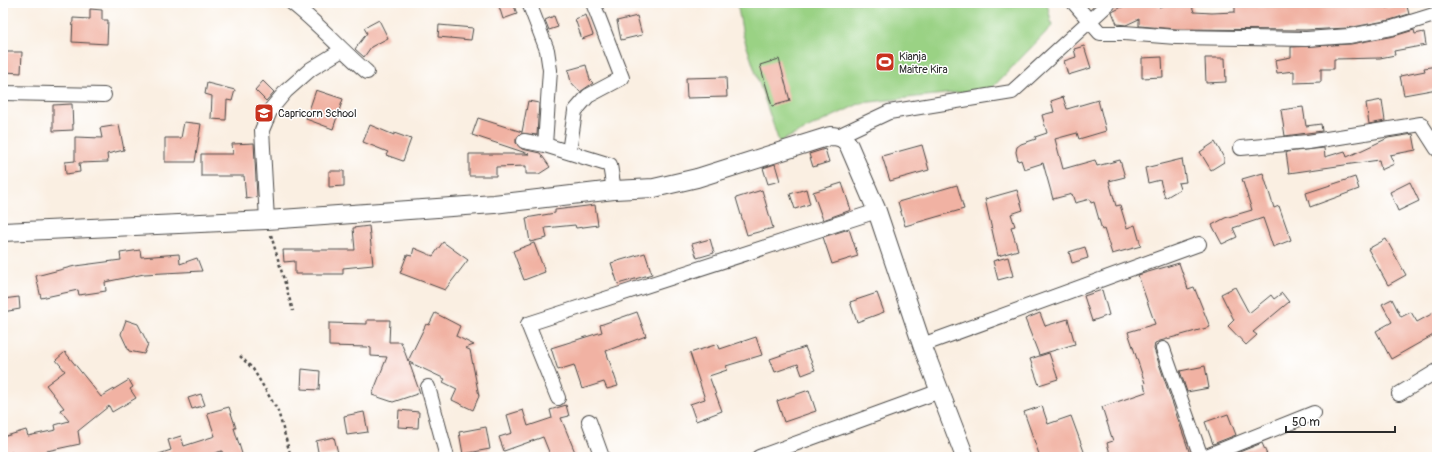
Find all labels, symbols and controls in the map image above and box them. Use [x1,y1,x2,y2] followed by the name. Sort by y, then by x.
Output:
[899,50,948,76] place label: Kianja Maitre Kira
[874,51,896,73] sports icon: Kianja Maitre Kira
[253,102,275,124] school or university icon: Capricorn School
[278,107,357,120] place label: Capricorn School
[1286,408,1395,434] scale bar
[1292,415,1320,430] text: 50 m

